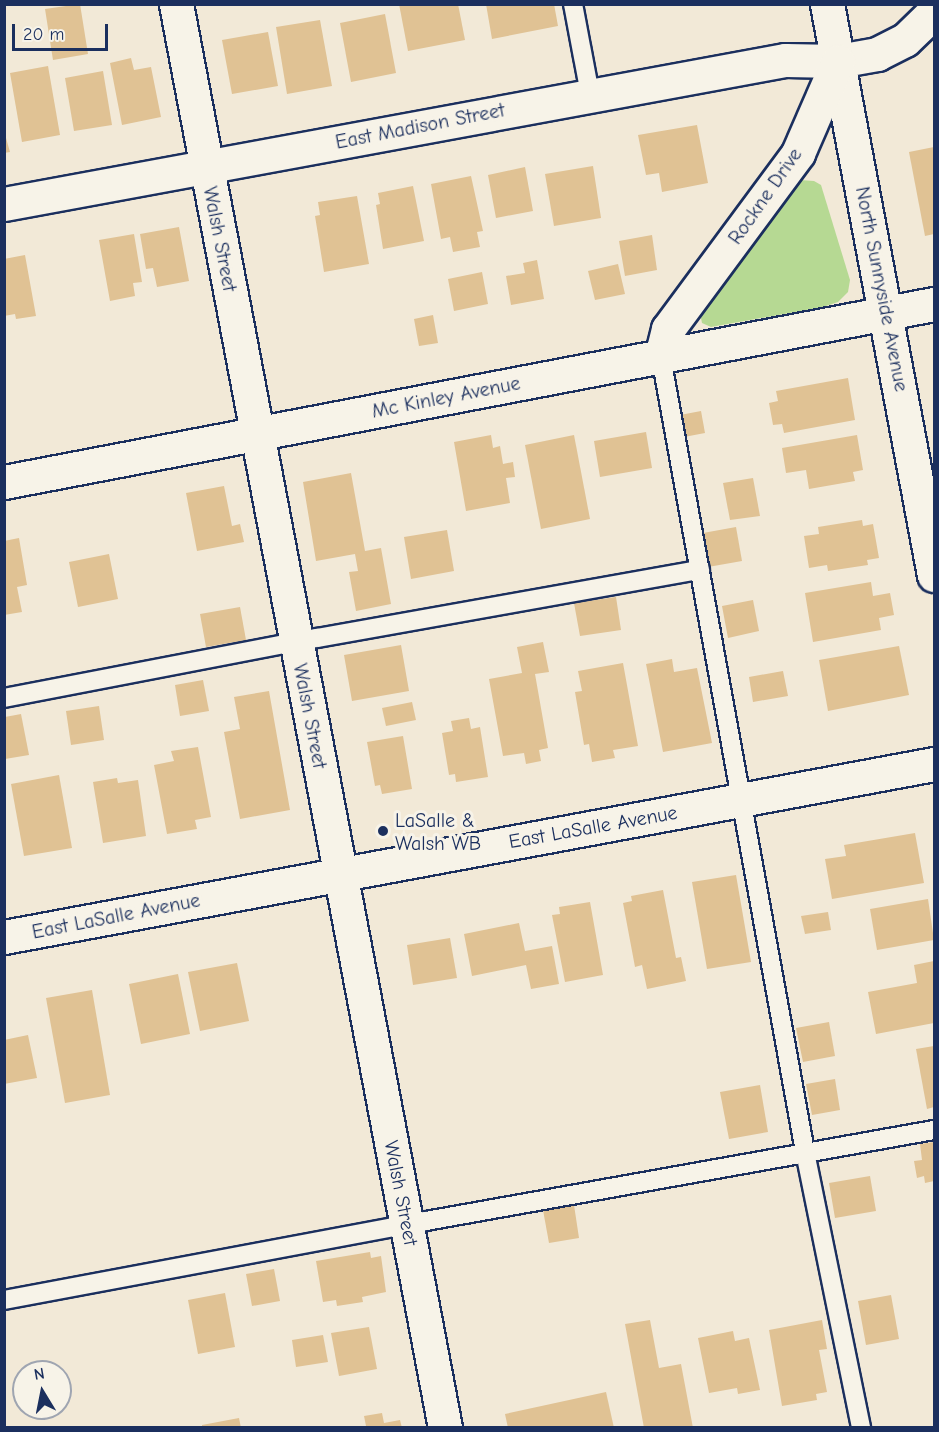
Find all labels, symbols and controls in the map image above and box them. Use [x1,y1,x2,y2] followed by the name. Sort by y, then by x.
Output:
[15,12,111,50] scale bar
[23,24,64,45] text: 20 m
[333,98,507,154] street label: East Madison Street
[723,143,807,249] street label: Rockne Drive
[198,184,242,294] street label: Walsh Street
[850,185,914,393] street label: North Sunnyside Avenue
[370,371,522,423] street label: Mc Kinley Avenue
[288,661,332,771] street label: Walsh Street
[507,800,679,854] street label: East LaSalle Avenue
[395,808,481,855] place label: LaSalle & Walsh WB
[376,824,390,838] marker: LaSalle & Walsh WB
[30,888,202,944] street label: East LaSalle Avenue
[379,1138,423,1248] street label: Walsh Street
[12,1360,72,1420] north arrow
[33,1364,46,1384] text: N

